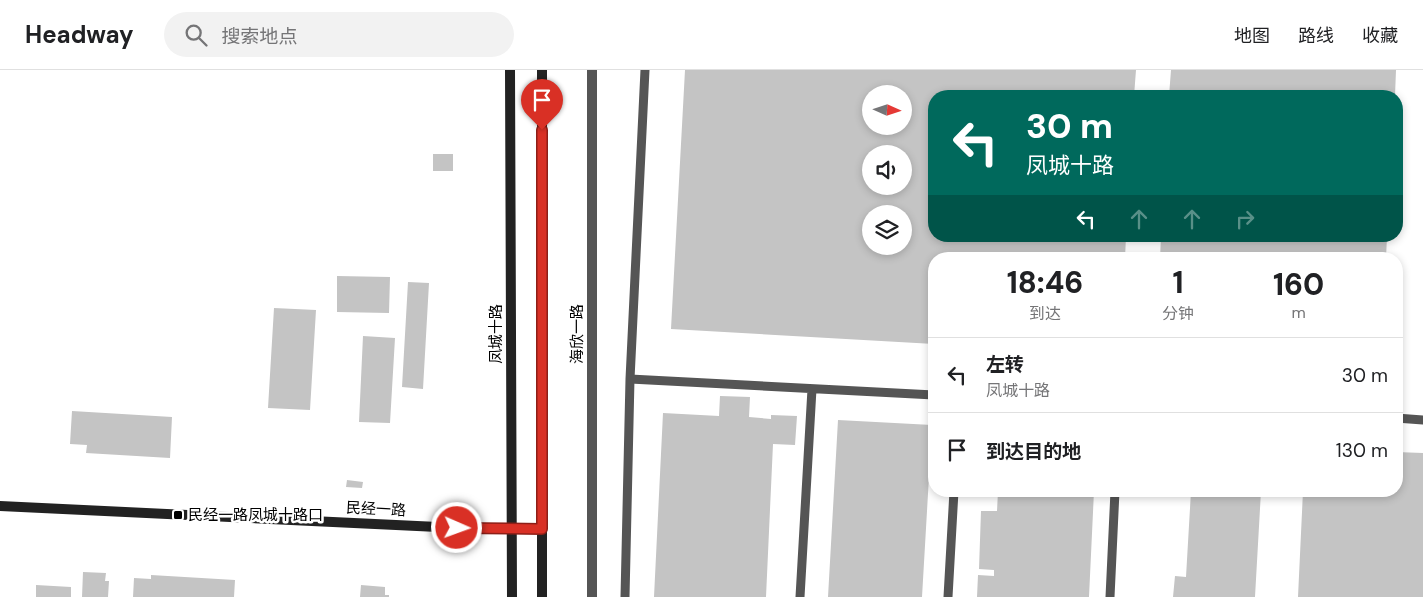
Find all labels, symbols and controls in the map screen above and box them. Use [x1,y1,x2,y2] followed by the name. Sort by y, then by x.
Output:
[164,12,514,57] search box
[25,19,134,50] text: Headway
[182,21,210,49] icon: search
[222,24,298,49] text: 搜索地点
[1234,24,1270,48] text: 地图
[1298,24,1334,48] text: 路线
[1362,24,1398,48] text: 收藏
[521,79,563,130] pin
[862,85,912,135] north arrow
[862,85,912,255] map controls
[528,86,556,114] icon: arrive
[1026,103,1113,149] text: 30 m
[943,110,1008,175] icon: left
[862,145,912,195] button: sound
[1026,151,1114,180] text: 凤城十路
[862,205,912,255] button: layers
[1072,205,1100,233] icon: left
[1125,205,1153,233] icon: ahead
[1178,205,1206,233] icon: ahead
[1231,205,1259,233] icon: right
[1007,263,1083,302] text: 18:46
[1173,263,1184,302] text: 1
[1273,265,1324,304] text: 160
[1291,302,1306,323] text: m
[1029,303,1061,324] text: 到达
[1162,303,1194,324] text: 分钟
[486,304,506,364] street label: 凤城十路
[567,304,587,364] street label: 海欣一路
[986,352,1024,377] text: 左转
[943,361,971,389] icon: left
[1342,363,1388,388] text: 30 m
[986,380,1050,401] text: 凤城十路
[943,436,971,464] icon: arrive
[1336,438,1388,463] text: 130 m
[986,439,1081,464] text: 到达目的地
[346,497,406,521] street label: 民经一路
[430,501,482,553] position arrow
[188,505,323,525] place label: 民经一路凤城十路口
[172,509,184,521] marker: 民经一路凤城十路口

